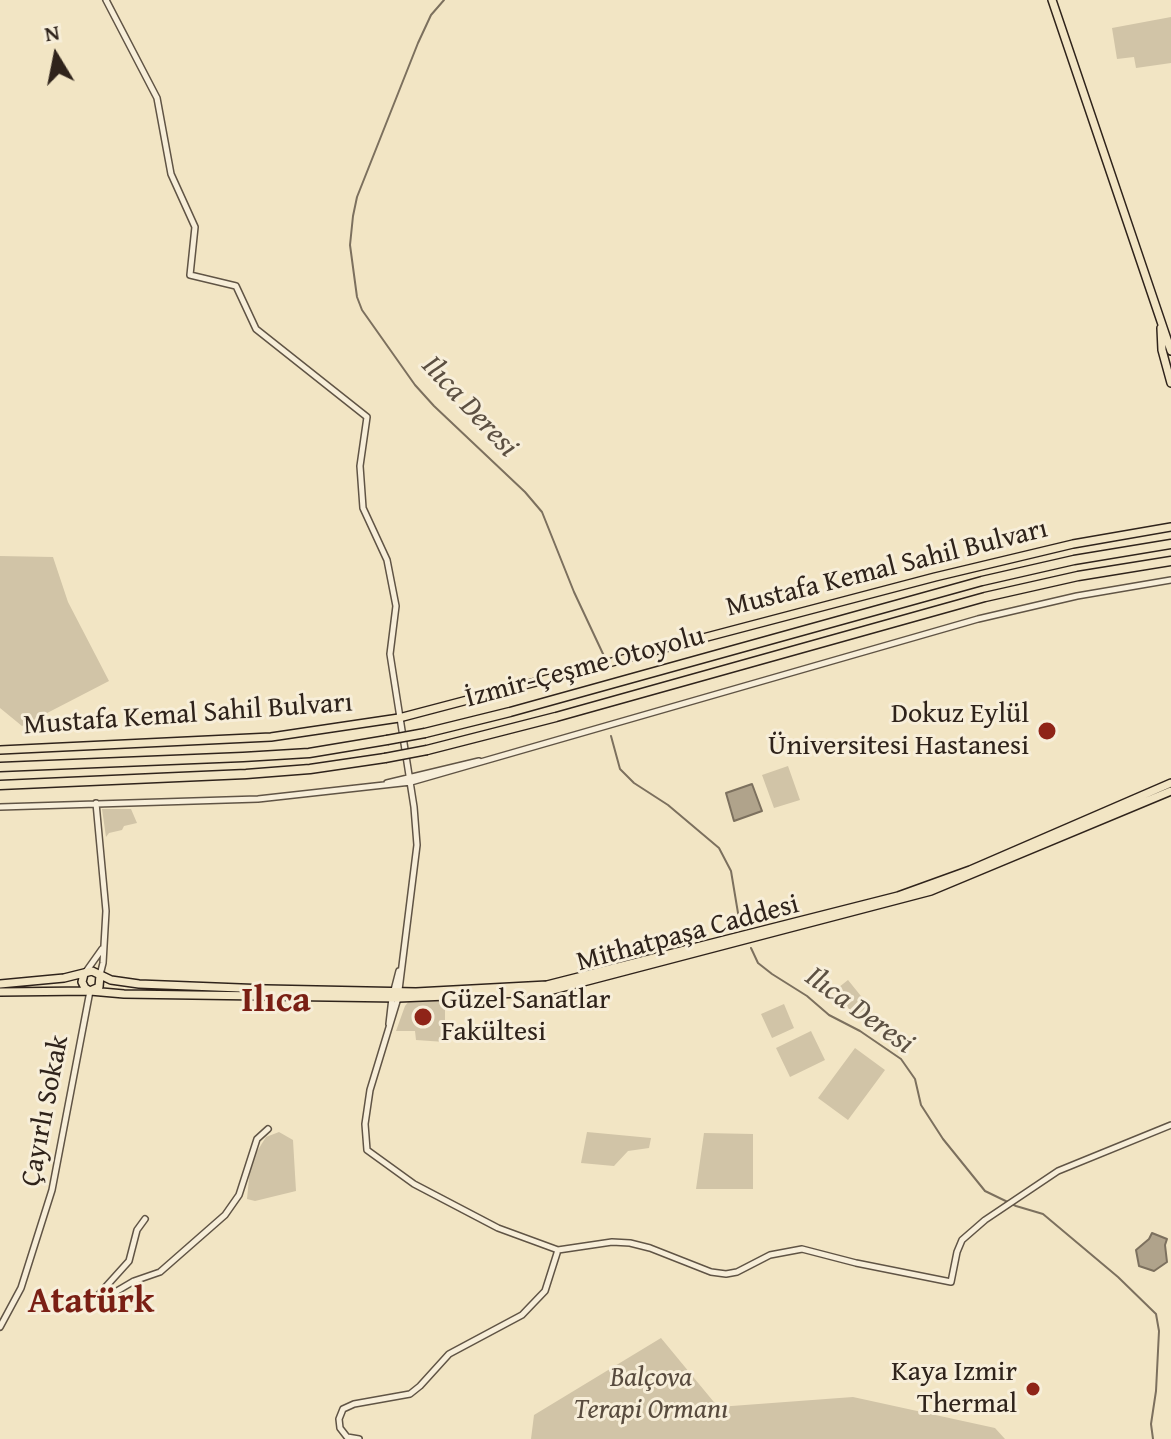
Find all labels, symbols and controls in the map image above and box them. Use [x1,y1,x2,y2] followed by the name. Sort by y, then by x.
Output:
[42,15,62,49] text: N
[16,16,96,96] north arrow
[413,349,525,465] water label: Ilıca Deresi
[723,513,1051,625] street label: Mustafa Kemal Sahil Bulvarı
[462,620,708,716] street label: İzmir-Çeşme Otoyolu
[22,687,354,743] street label: Mustafa Kemal Sahil Bulvarı
[768,698,1029,764] place label: Dokuz Eylül Üniversitesi Hastanesi
[1036,720,1058,742] marker: Dokuz Eylül Üniversitesi Hastanesi
[573,888,803,980] street label: Mithatpaşa Caddesi
[798,960,920,1062] water label: Ilıca Deresi
[241,980,311,1024] district label: Ilıca
[441,984,610,1050] place label: Güzel Sanatlar Fakültesi
[412,1006,434,1028] marker: Güzel Sanatlar Fakültesi
[15,1033,77,1189] street label: Çayırlı Sokak
[28,1281,154,1325] district label: Atatürk
[891,1356,1017,1422] place label: Kaya Izmir Thermal
[574,1362,728,1428] park label: Balçova Terapi Ormanı
[1024,1380,1042,1398] marker: Kaya Izmir Thermal

